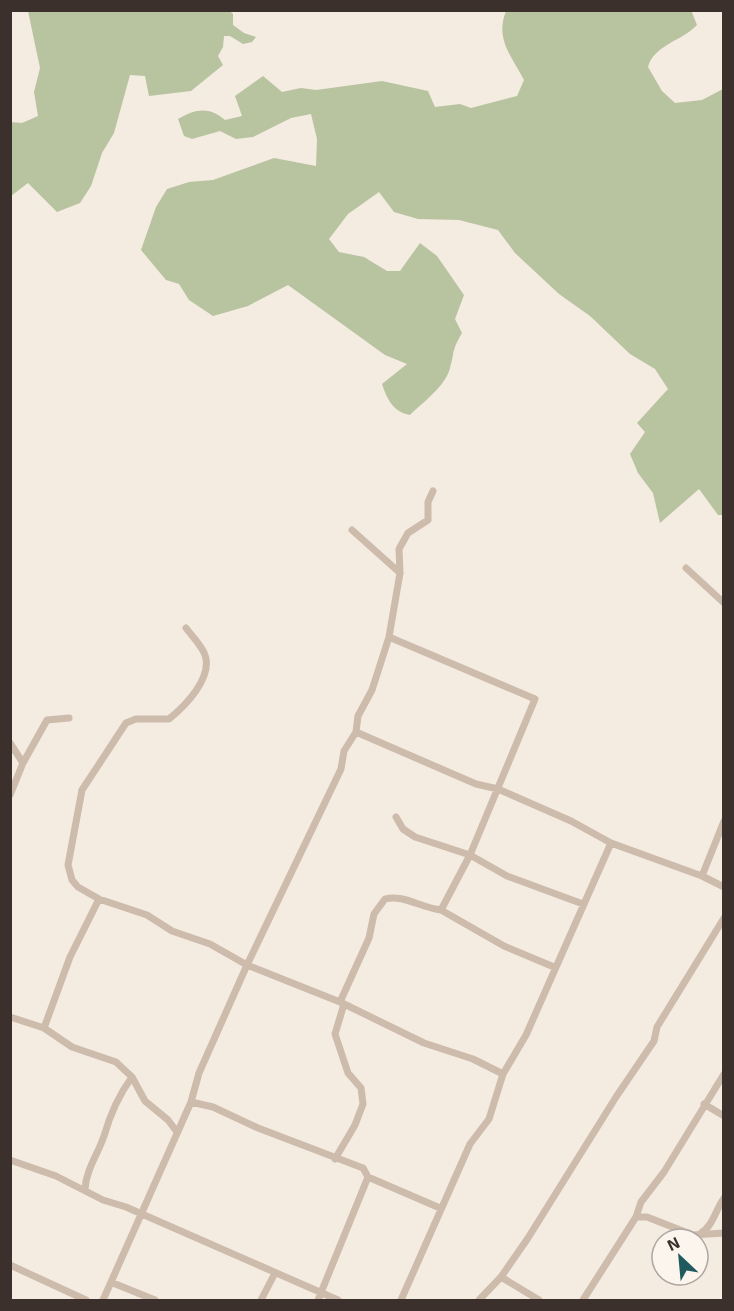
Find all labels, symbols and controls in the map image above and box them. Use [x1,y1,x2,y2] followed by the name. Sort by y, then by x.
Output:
[650,1227,710,1287] north arrow
[664,1232,683,1254] text: N

